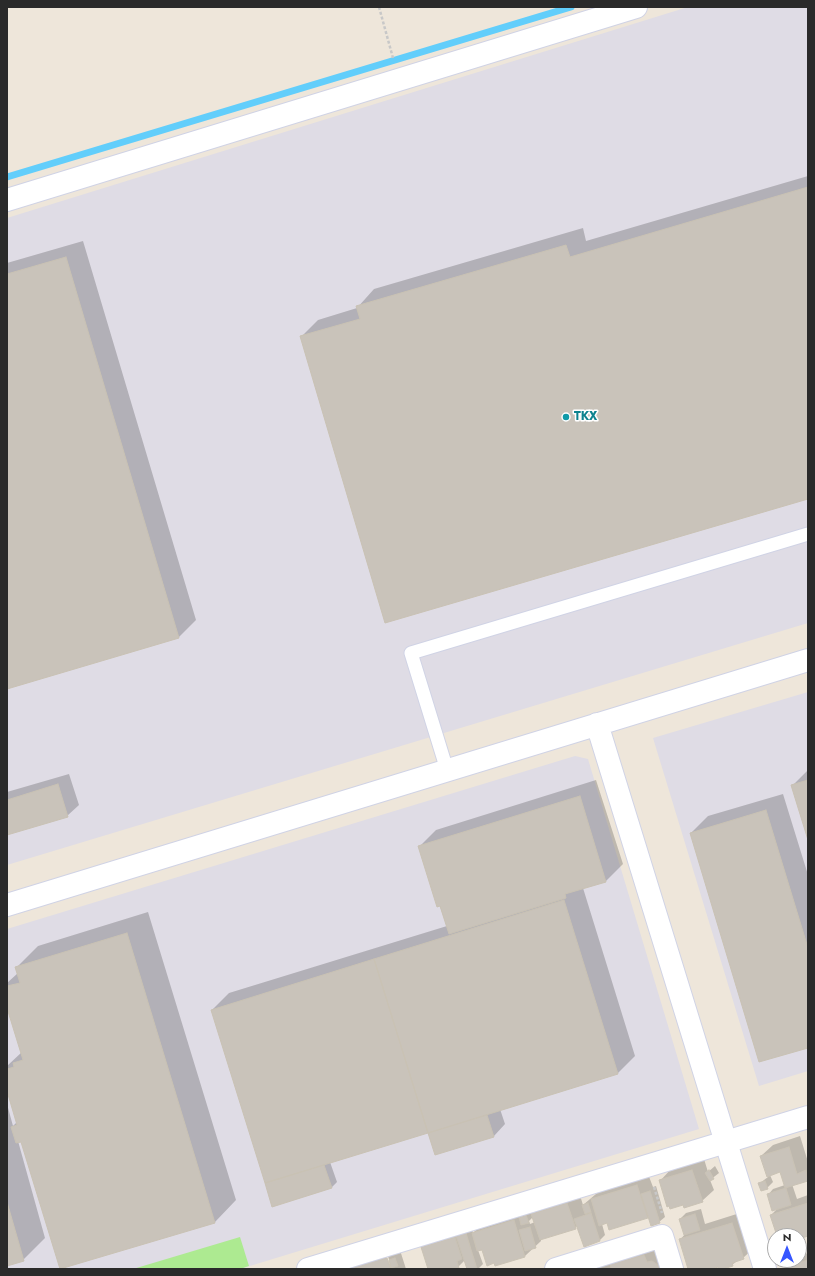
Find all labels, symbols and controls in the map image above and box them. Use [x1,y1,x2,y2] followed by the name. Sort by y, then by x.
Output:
[574,410,597,424] place label: TKX
[561,412,571,422] marker: TKX
[767,1228,807,1268] north arrow
[783,1229,791,1245] text: N

